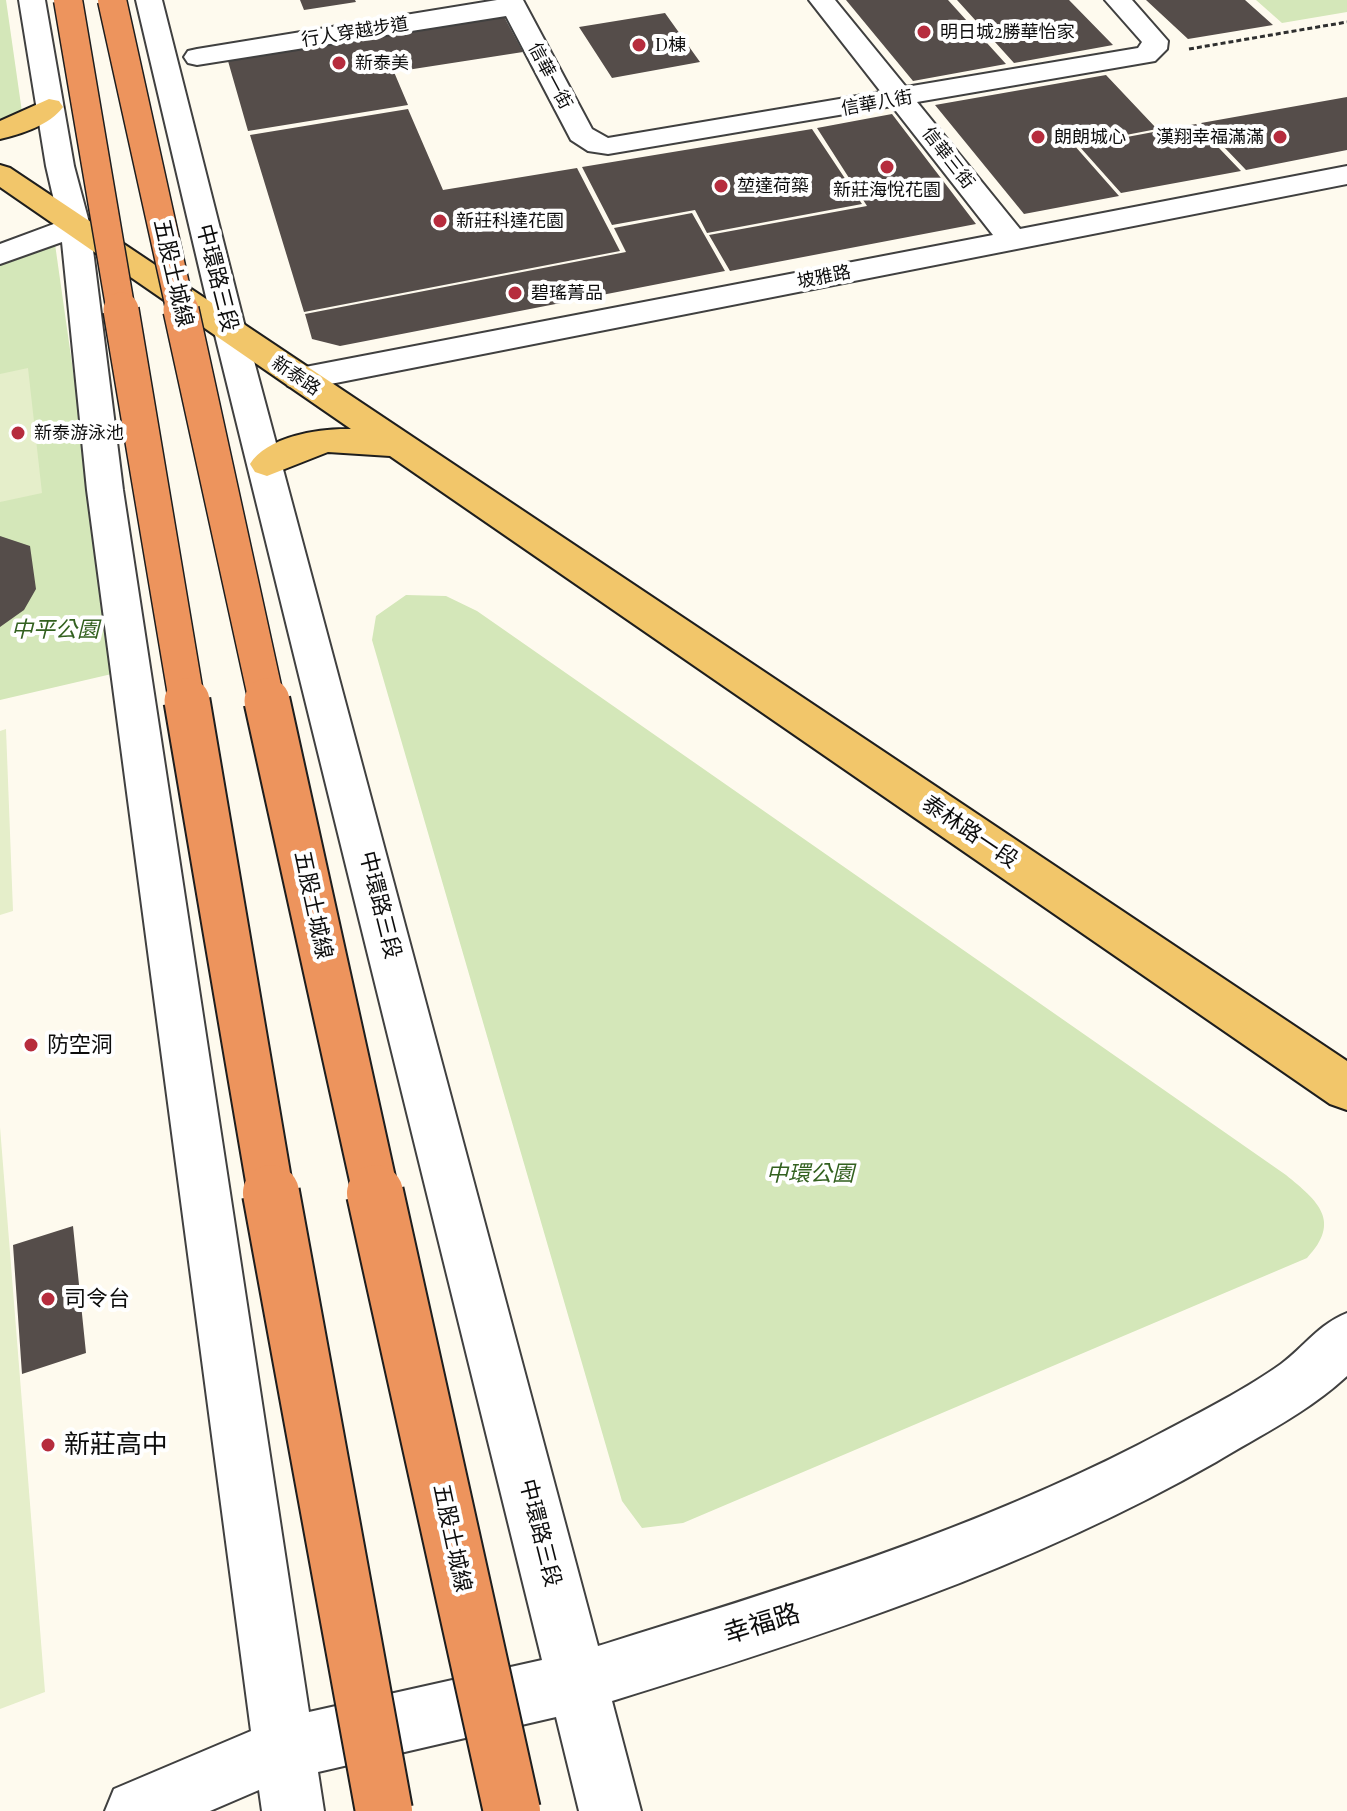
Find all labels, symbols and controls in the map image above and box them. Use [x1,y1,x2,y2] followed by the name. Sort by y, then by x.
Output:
[300,13,410,51] street label: 行人穿越步道
[940,21,1075,43] place label: 明日城2勝華怡家
[915,23,933,41] marker: 明日城2勝華怡家
[655,34,686,56] place label: D棟
[630,36,648,54] marker: D棟
[524,39,576,113] street label: 信華一街
[355,52,409,74] place label: 新泰美
[330,54,348,72] marker: 新泰美
[840,86,914,120] street label: 信華八街
[917,123,979,193] street label: 信華三街
[1054,126,1126,148] place label: 朗朗城心
[1156,126,1264,148] place label: 漢翔幸福滿滿
[1029,128,1047,146] marker: 朗朗城心
[1271,128,1289,146] marker: 漢翔幸福滿滿
[878,158,896,176] marker: 新莊海悅花園
[737,175,809,197] place label: 堃達荷築
[712,177,730,195] marker: 堃達荷築
[833,179,941,201] place label: 新莊海悅花園
[456,210,564,232] place label: 新莊科達花園
[431,212,449,230] marker: 新莊科達花園
[148,216,198,330] street label: 五股土城線
[191,221,243,335] street label: 中環路三段
[795,261,853,293] street label: 坡雅路
[531,282,603,304] place label: 碧瑤菁品
[506,284,524,302] marker: 碧瑤菁品
[268,352,324,400] street label: 新泰路
[34,422,124,444] place label: 新泰游泳池
[9,424,27,442] marker: 新泰游泳池
[11,617,99,643] park label: 中平公園
[917,790,1023,874] street label: 泰林路一段
[289,848,337,962] street label: 五股土城線
[354,848,406,962] street label: 中環路三段
[47,1032,113,1058] place label: 防空洞
[22,1036,40,1054] marker: 防空洞
[766,1161,854,1187] park label: 中環公園
[64,1286,130,1312] place label: 司令台
[39,1290,57,1308] marker: 司令台
[64,1429,168,1461] place label: 新莊高中
[39,1436,57,1454] marker: 新莊高中
[514,1476,566,1590] street label: 中環路三段
[428,1481,476,1595] street label: 五股土城線
[720,1598,804,1650] street label: 幸福路

